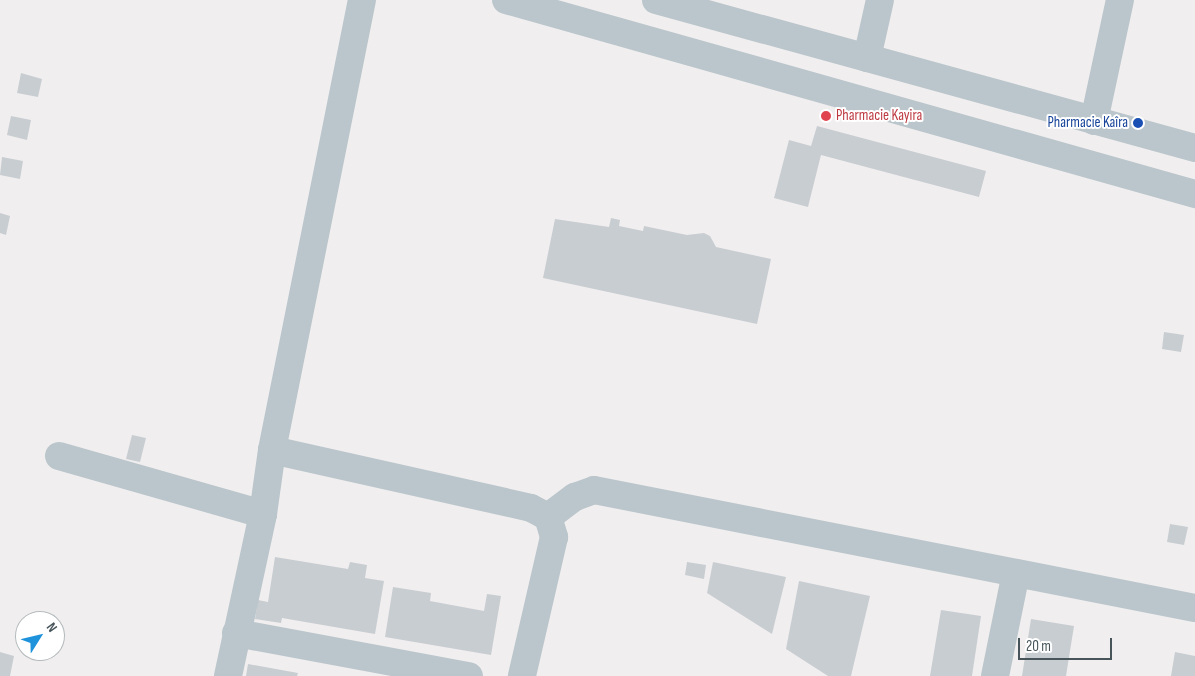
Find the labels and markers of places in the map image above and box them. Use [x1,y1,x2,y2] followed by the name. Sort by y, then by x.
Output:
[836,107,922,125] place label: Pharmacie Kayira
[820,110,832,122] marker: Pharmacie Kayira
[1047,114,1128,132] place label: Pharmacie Kaîra
[1132,117,1144,129] marker: Pharmacie Kaîra

